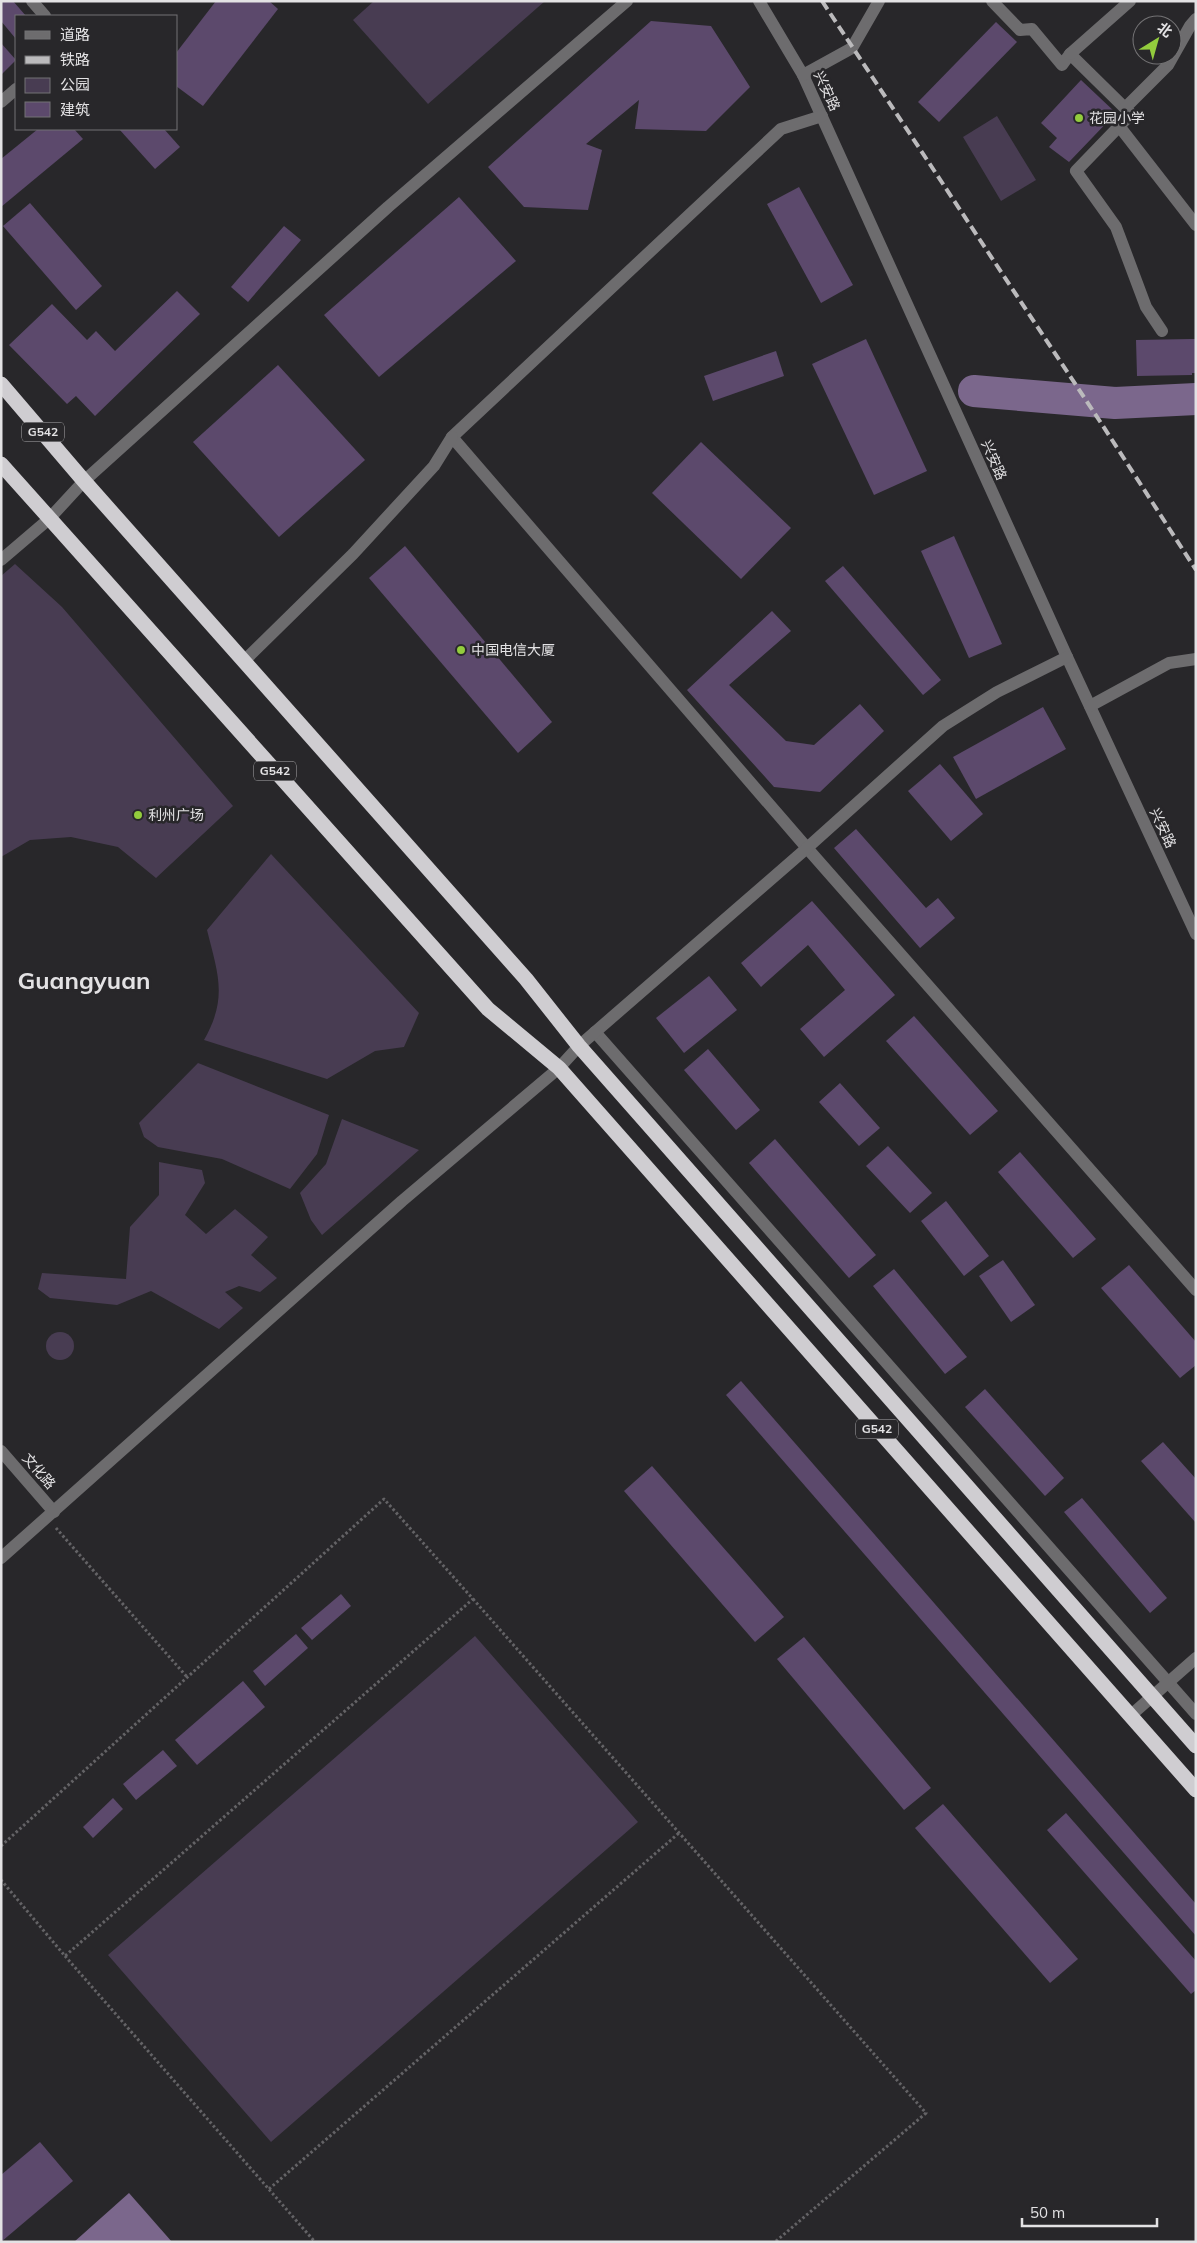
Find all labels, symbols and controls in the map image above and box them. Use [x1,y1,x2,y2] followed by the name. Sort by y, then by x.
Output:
[15,15,178,130] legend
[1132,15,1182,65] north arrow
[1154,18,1176,41] text: 北
[60,25,90,44] text: 道路
[60,50,90,69] text: 铁路
[810,68,844,114] street label: 兴安路
[60,75,90,94] text: 公园
[60,100,90,119] text: 建筑
[1089,109,1145,127] place label: 花园小学
[1073,112,1085,124] marker: 花园小学
[22,422,64,442] road number: G542
[977,437,1011,483] street label: 兴安路
[471,641,555,659] place label: 中国电信大厦
[455,644,467,656] marker: 中国电信大厦
[254,761,296,780] road number: G542
[1146,805,1180,851] street label: 兴安路
[148,806,204,824] place label: 利州广场
[132,809,144,821] marker: 利州广场
[17,965,151,995] district label: Guangyuan
[856,1420,898,1438] road number: G542
[18,1449,60,1493] street label: 文化路
[1022,2196,1157,2228] scale bar
[1030,2203,1065,2222] text: 50 m

